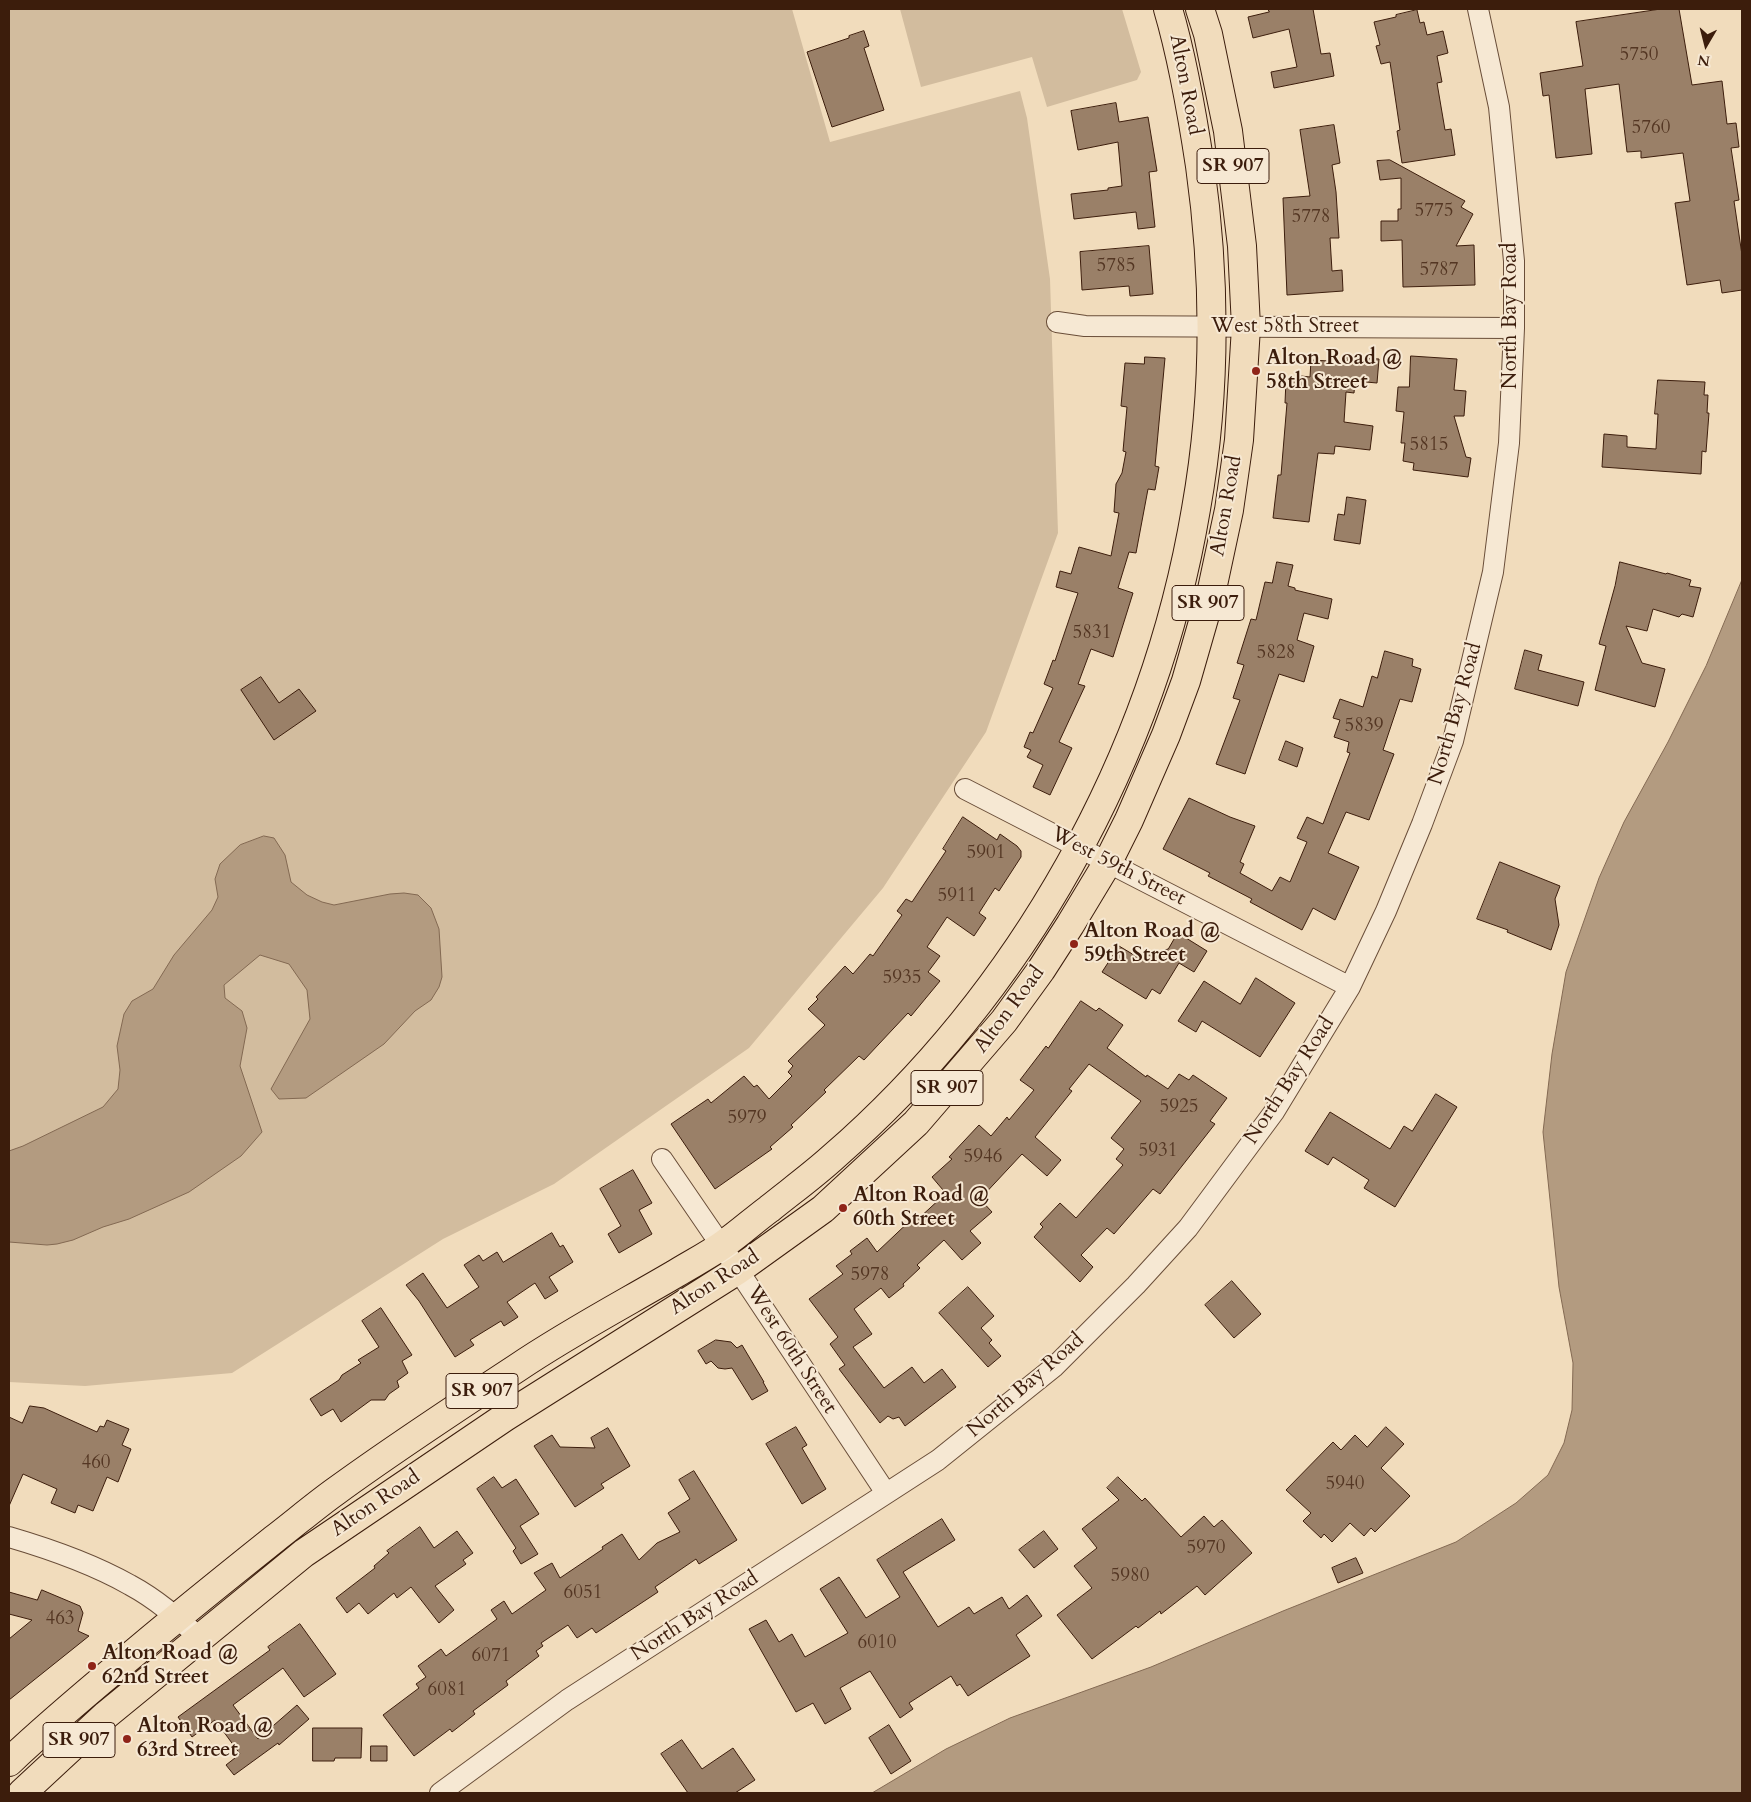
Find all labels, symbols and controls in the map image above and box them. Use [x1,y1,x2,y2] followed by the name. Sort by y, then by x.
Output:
[1681,20,1731,70] north arrow
[1163,33,1207,137] street label: Alton Road
[1620,45,1658,67] house number: 5750
[1697,50,1711,71] text: N
[1632,118,1670,140] house number: 5760
[1197,148,1269,184] road number: SR 907
[1415,201,1453,223] house number: 5775
[1292,207,1330,229] house number: 5778
[1498,243,1524,389] street label: North Bay Road
[1097,256,1135,278] house number: 5785
[1420,260,1458,282] house number: 5787
[1211,314,1359,340] street label: West 58th Street
[1266,346,1403,396] place label: Alton Road @ 58th Street
[1250,365,1262,377] marker: Alton Road @ 58th Street
[1410,435,1448,457] house number: 5815
[1206,454,1248,558] street label: Alton Road
[1172,586,1244,620] road number: SR 907
[1073,623,1111,645] house number: 5831
[1424,640,1488,788] street label: North Bay Road
[1257,643,1295,665] house number: 5828
[1345,716,1383,738] house number: 5839
[1046,822,1190,912] street label: West 59th Street
[967,843,1005,865] house number: 5901
[938,886,976,908] house number: 5911
[1084,919,1221,969] place label: Alton Road @ 59th Street
[1068,938,1080,950] marker: Alton Road @ 59th Street
[969,962,1051,1058] street label: Alton Road
[883,968,921,990] house number: 5935
[1239,1013,1341,1149] street label: North Bay Road
[911,1070,983,1106] road number: SR 907
[1160,1097,1198,1119] house number: 5925
[728,1108,766,1130] house number: 5979
[1139,1141,1177,1163] house number: 5931
[964,1147,1002,1169] house number: 5946
[853,1183,990,1233] place label: Alton Road @ 60th Street
[837,1202,849,1214] marker: Alton Road @ 60th Street
[665,1245,765,1321] street label: Alton Road
[851,1265,889,1287] house number: 5978
[740,1281,842,1419] street label: West 60th Street
[962,1328,1090,1444] street label: North Bay Road
[446,1374,518,1408] road number: SR 907
[81,1453,111,1475] house number: 460
[327,1465,425,1543] street label: Alton Road
[1326,1474,1364,1496] house number: 5940
[1187,1538,1225,1560] house number: 5970
[627,1566,763,1668] street label: North Bay Road
[1111,1566,1149,1588] house number: 5980
[564,1583,602,1605] house number: 6051
[45,1609,75,1631] house number: 463
[858,1633,896,1655] house number: 6010
[102,1641,239,1691] place label: Alton Road @ 62nd Street
[472,1646,510,1668] house number: 6071
[86,1660,98,1672] marker: Alton Road @ 62nd Street
[428,1680,466,1702] house number: 6081
[137,1714,274,1764] place label: Alton Road @ 63rd Street
[43,1722,115,1758] road number: SR 907
[121,1733,133,1745] marker: Alton Road @ 63rd Street

